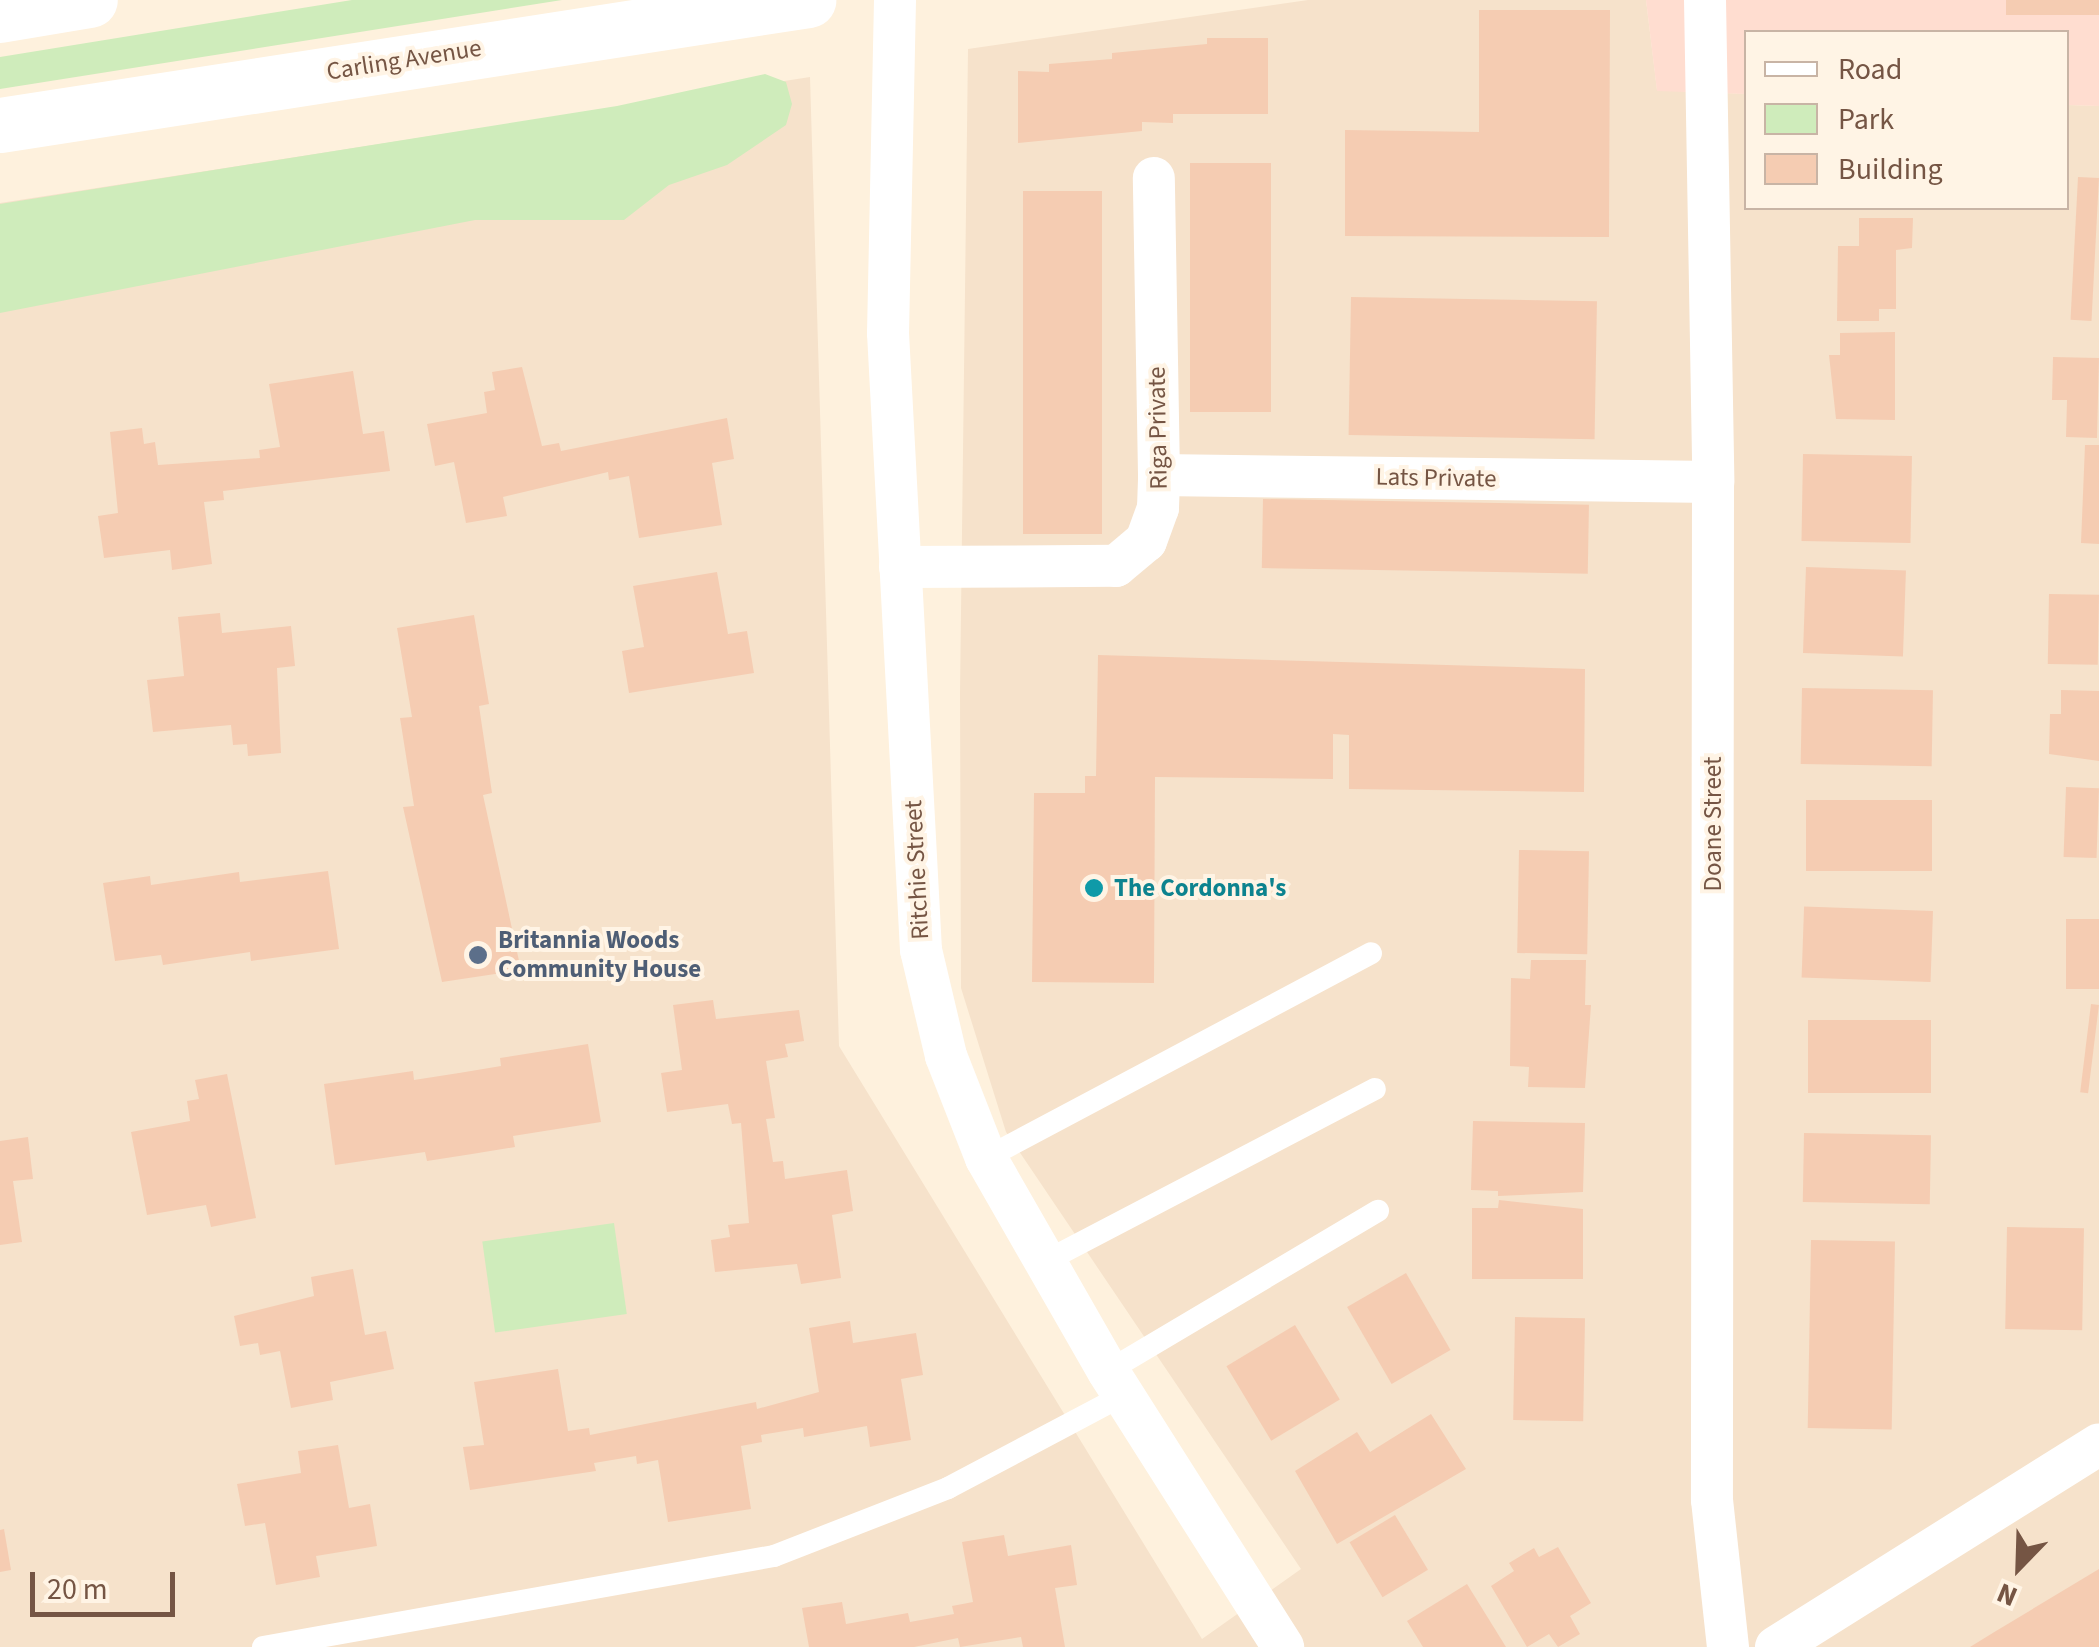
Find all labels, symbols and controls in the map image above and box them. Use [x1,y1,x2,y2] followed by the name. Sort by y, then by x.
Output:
[1744,30,2069,210] legend
[324,33,484,87] street label: Carling Avenue
[1838,48,1902,91] text: Road
[1838,98,1894,141] text: Park
[1838,148,1943,191] text: Building
[1142,366,1174,490] street label: Riga Private
[1375,462,1497,494] street label: Lats Private
[1698,757,1728,891] street label: Doane Street
[898,799,936,941] street label: Ritchie Street
[1114,873,1286,903] place label: The Cordonna's
[1083,877,1105,899] marker: The Cordonna's
[498,926,701,985] place label: Britannia Woods Community House
[467,944,489,966] marker: Britannia Woods Community House
[1969,1517,2069,1617] north arrow
[35,1552,180,1614] scale bar
[47,1568,108,1611] text: 20 m
[1991,1573,2024,1617] text: N

